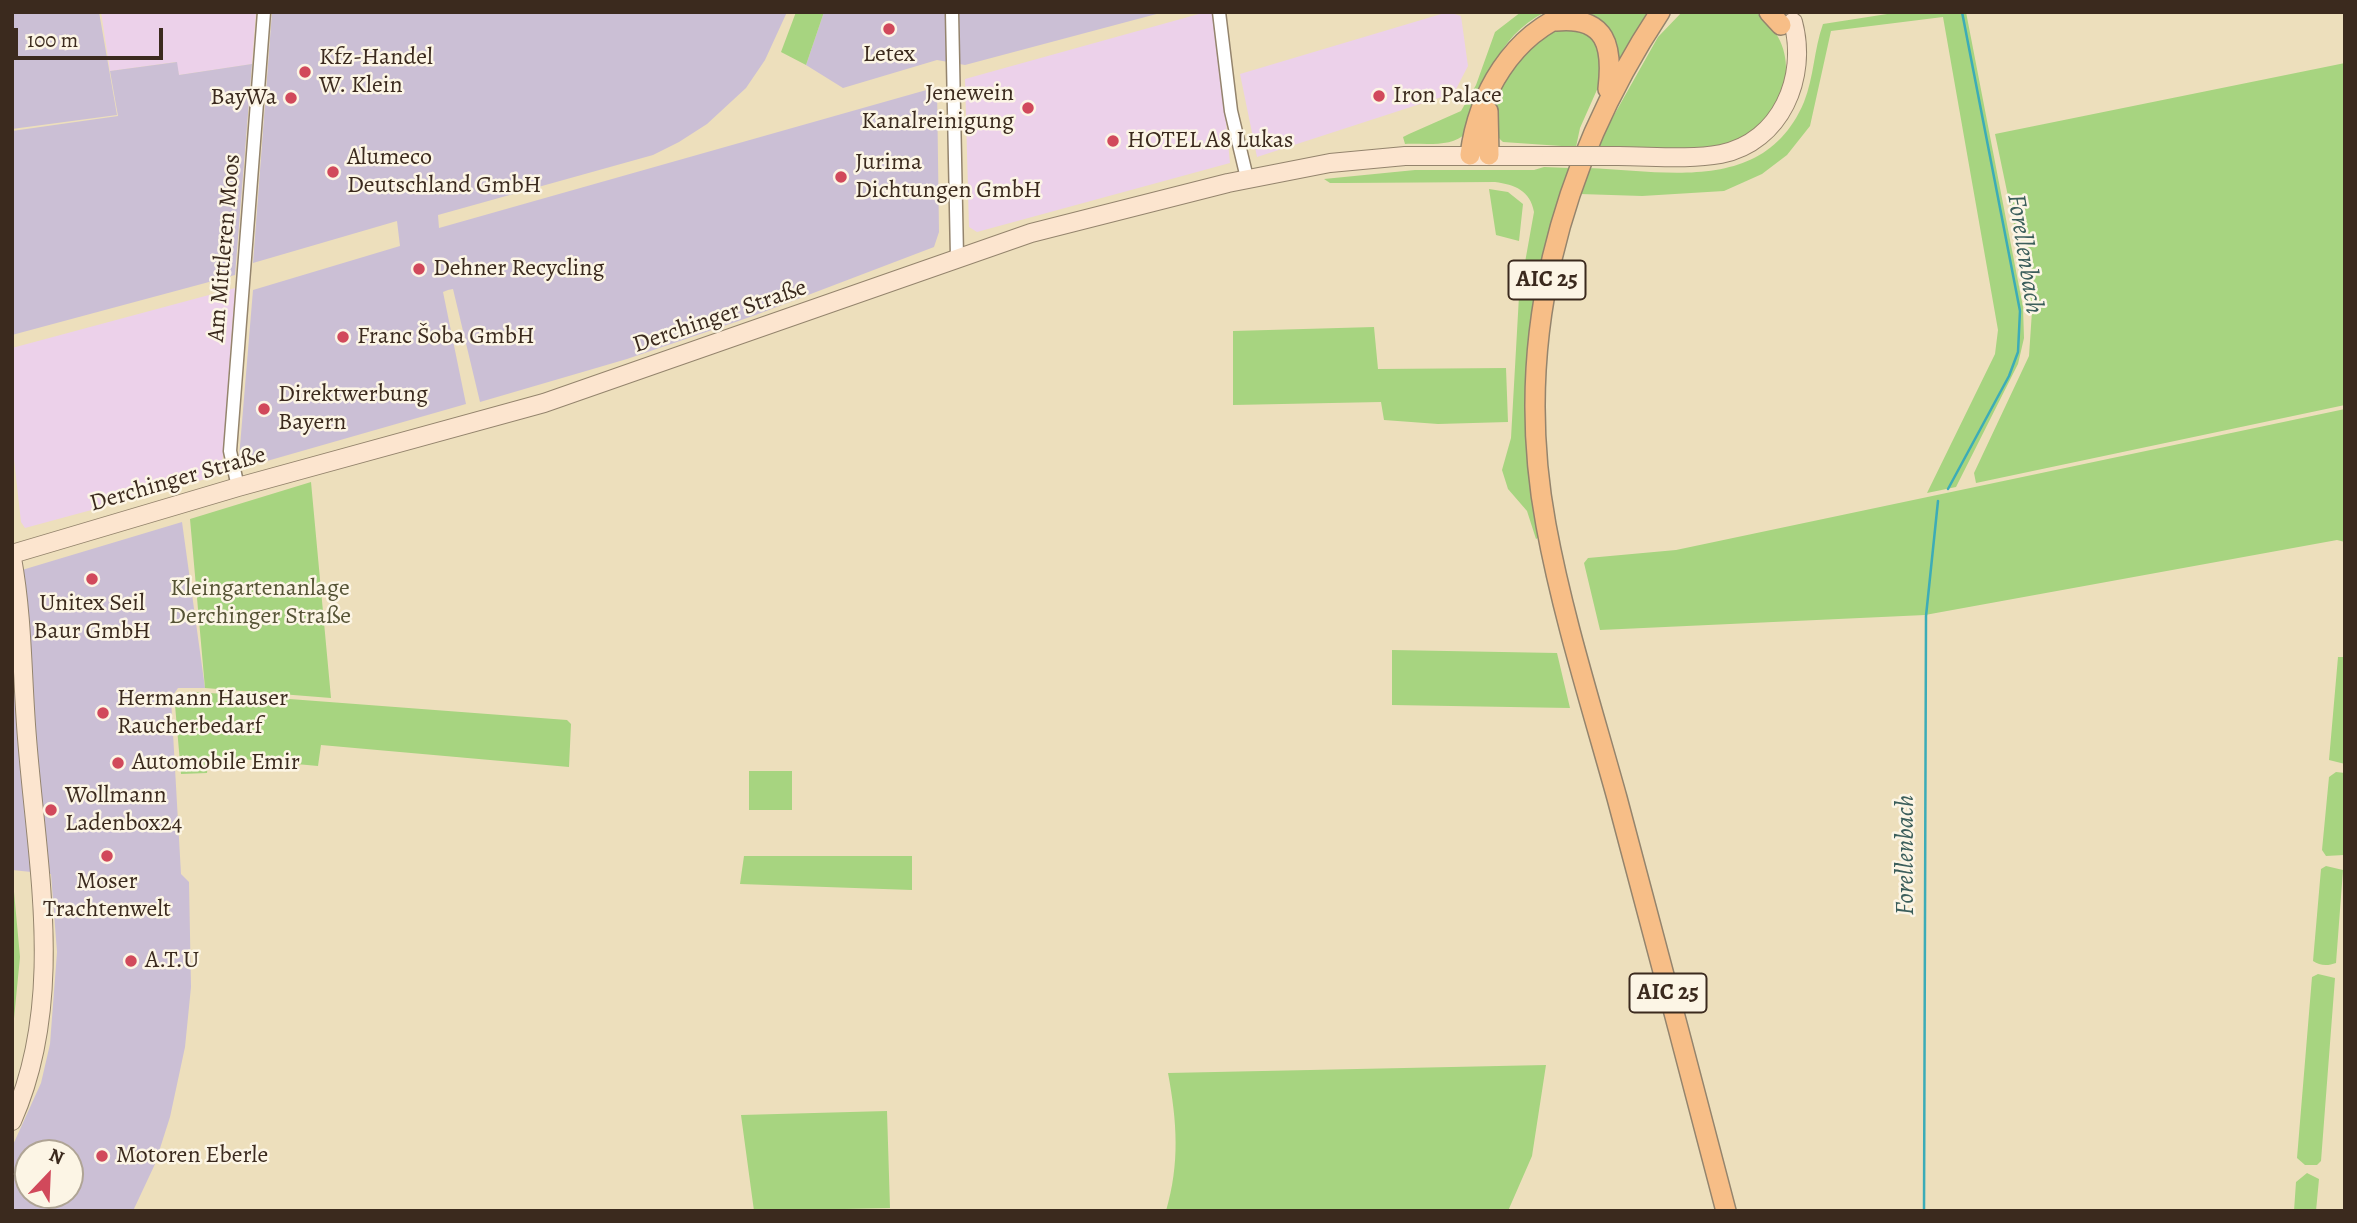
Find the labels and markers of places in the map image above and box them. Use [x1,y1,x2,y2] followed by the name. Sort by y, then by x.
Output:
[881,21,897,37] marker: Letex
[863,41,915,69] place label: Letex
[319,44,433,100] place label: Kfz-Handel W. Klein
[297,64,313,80] marker: Kfz-Handel W. Klein
[861,80,1014,136] place label: Jenewein Kanalreinigung
[1393,82,1502,110] place label: Iron Palace
[210,84,277,112] place label: BayWa
[1371,88,1387,104] marker: Iron Palace
[283,90,299,106] marker: BayWa
[1020,100,1036,116] marker: Jenewein Kanalreinigung
[1127,127,1293,155] place label: HOTEL A8 Lukas
[1105,133,1121,149] marker: HOTEL A8 Lukas
[347,144,541,200] place label: Alumeco Deutschland GmbH
[855,149,1042,205] place label: Jurima Dichtungen GmbH
[325,164,341,180] marker: Alumeco Deutschland GmbH
[833,169,849,185] marker: Jurima Dichtungen GmbH
[433,255,604,283] place label: Dehner Recycling
[411,261,427,277] marker: Dehner Recycling
[357,323,535,351] place label: Franc Šoba GmbH
[335,329,351,345] marker: Franc Šoba GmbH
[278,381,428,437] place label: Direktwerbung Bayern
[256,401,272,417] marker: Direktwerbung Bayern
[84,571,100,587] marker: Unitex Seil Baur GmbH
[33,590,151,646] place label: Unitex Seil Baur GmbH
[117,685,288,741] place label: Hermann Hauser Raucherbedarf
[95,705,111,721] marker: Hermann Hauser Raucherbedarf
[132,749,300,777] place label: Automobile Emir
[110,755,126,771] marker: Automobile Emir
[65,782,182,838] place label: Wollmann Ladenbox24
[43,802,59,818] marker: Wollmann Ladenbox24
[99,848,115,864] marker: Moser Trachtenwelt
[43,868,171,924] place label: Moser Trachtenwelt
[145,947,199,975] place label: A.T.U
[123,953,139,969] marker: A.T.U
[116,1142,268,1170] place label: Motoren Eberle
[94,1148,110,1164] marker: Motoren Eberle

